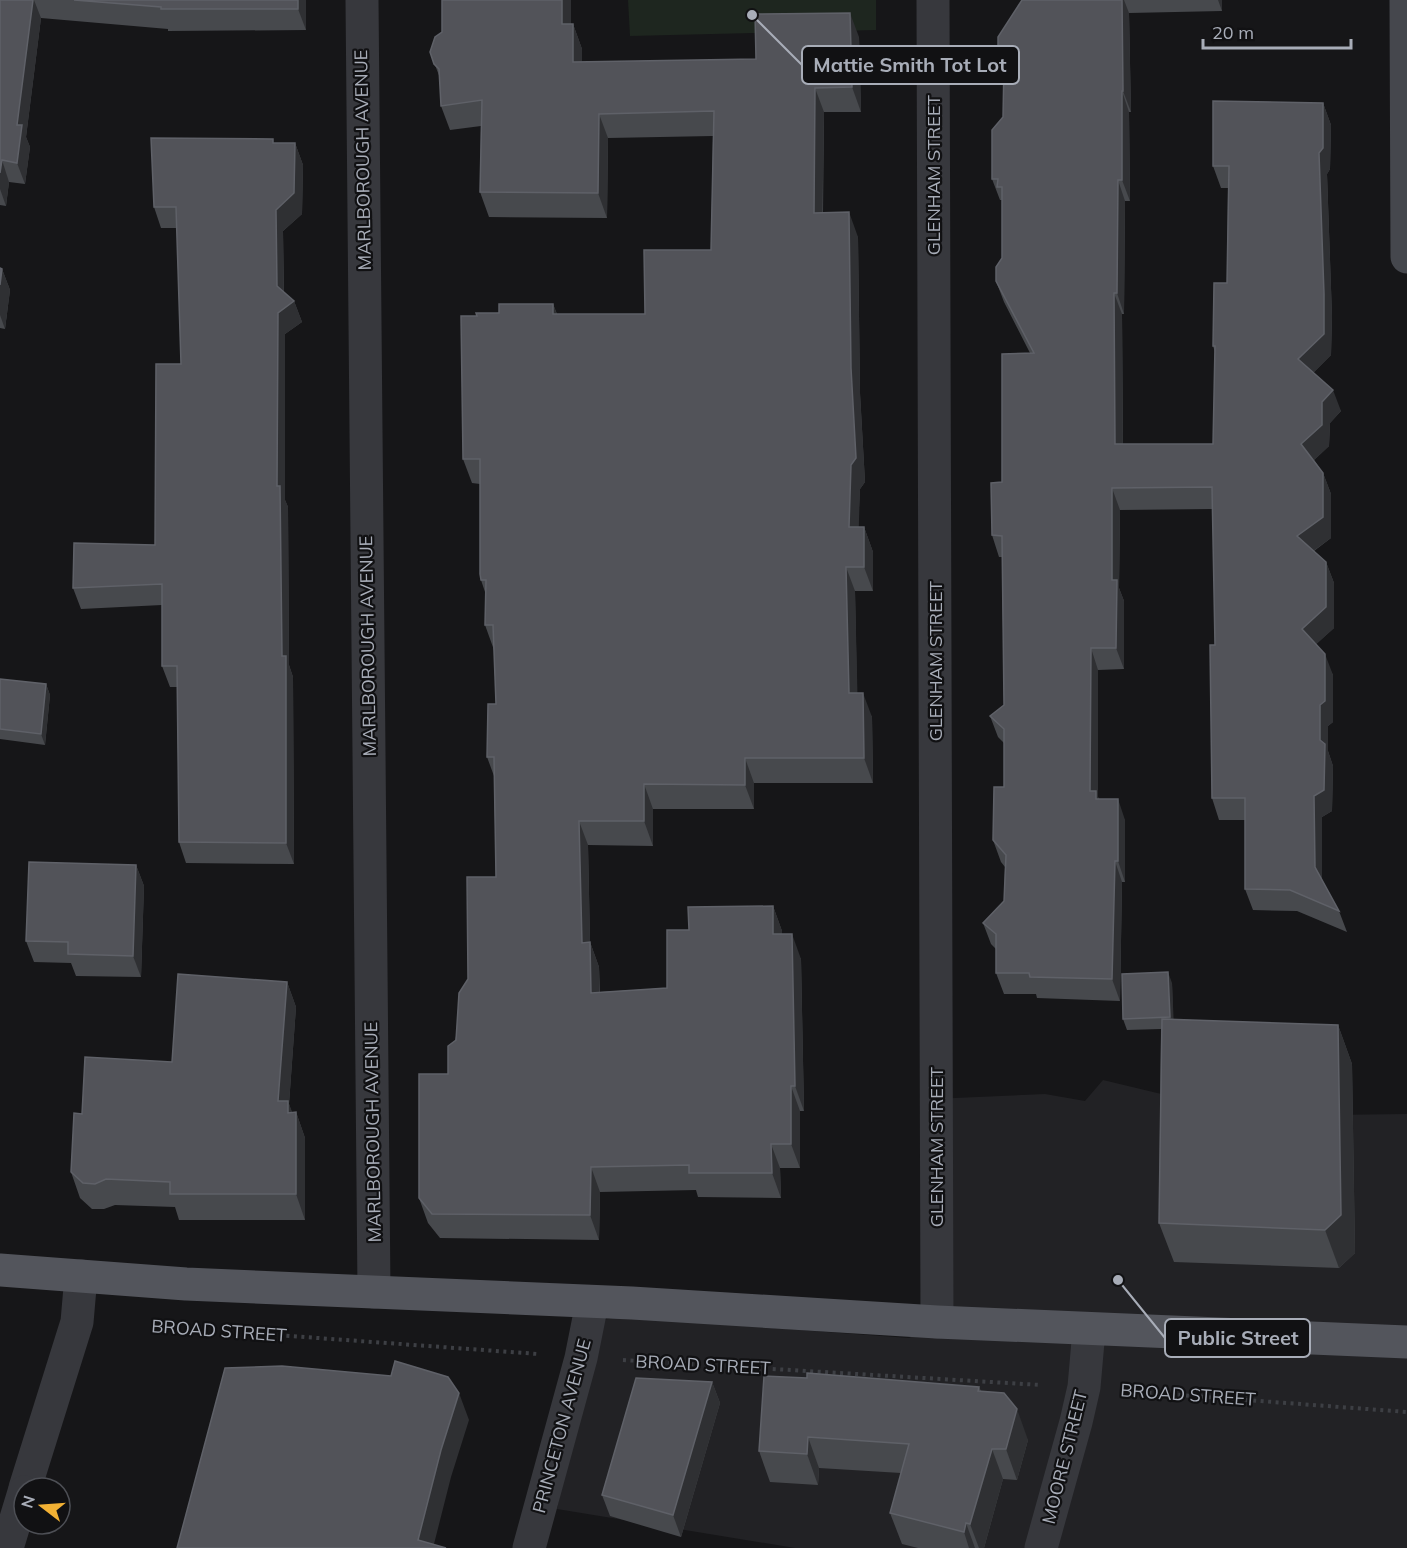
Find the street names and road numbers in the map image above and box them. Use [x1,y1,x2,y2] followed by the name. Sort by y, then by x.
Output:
[349,49,376,271] street label: MARLBOROUGH AVENUE
[922,95,945,255] street label: GLENHAM STREET
[354,535,381,757] street label: MARLBOROUGH AVENUE
[924,581,947,741] street label: GLENHAM STREET
[359,1021,386,1243] street label: MARLBOROUGH AVENUE
[925,1067,948,1227] street label: GLENHAM STREET
[151,1314,288,1347] street label: BROAD STREET
[527,1336,596,1516] street label: PRINCETON AVENUE
[635,1349,772,1380] street label: BROAD STREET
[1120,1378,1257,1411] street label: BROAD STREET
[1037,1387,1092,1526] street label: MOORE STREET

